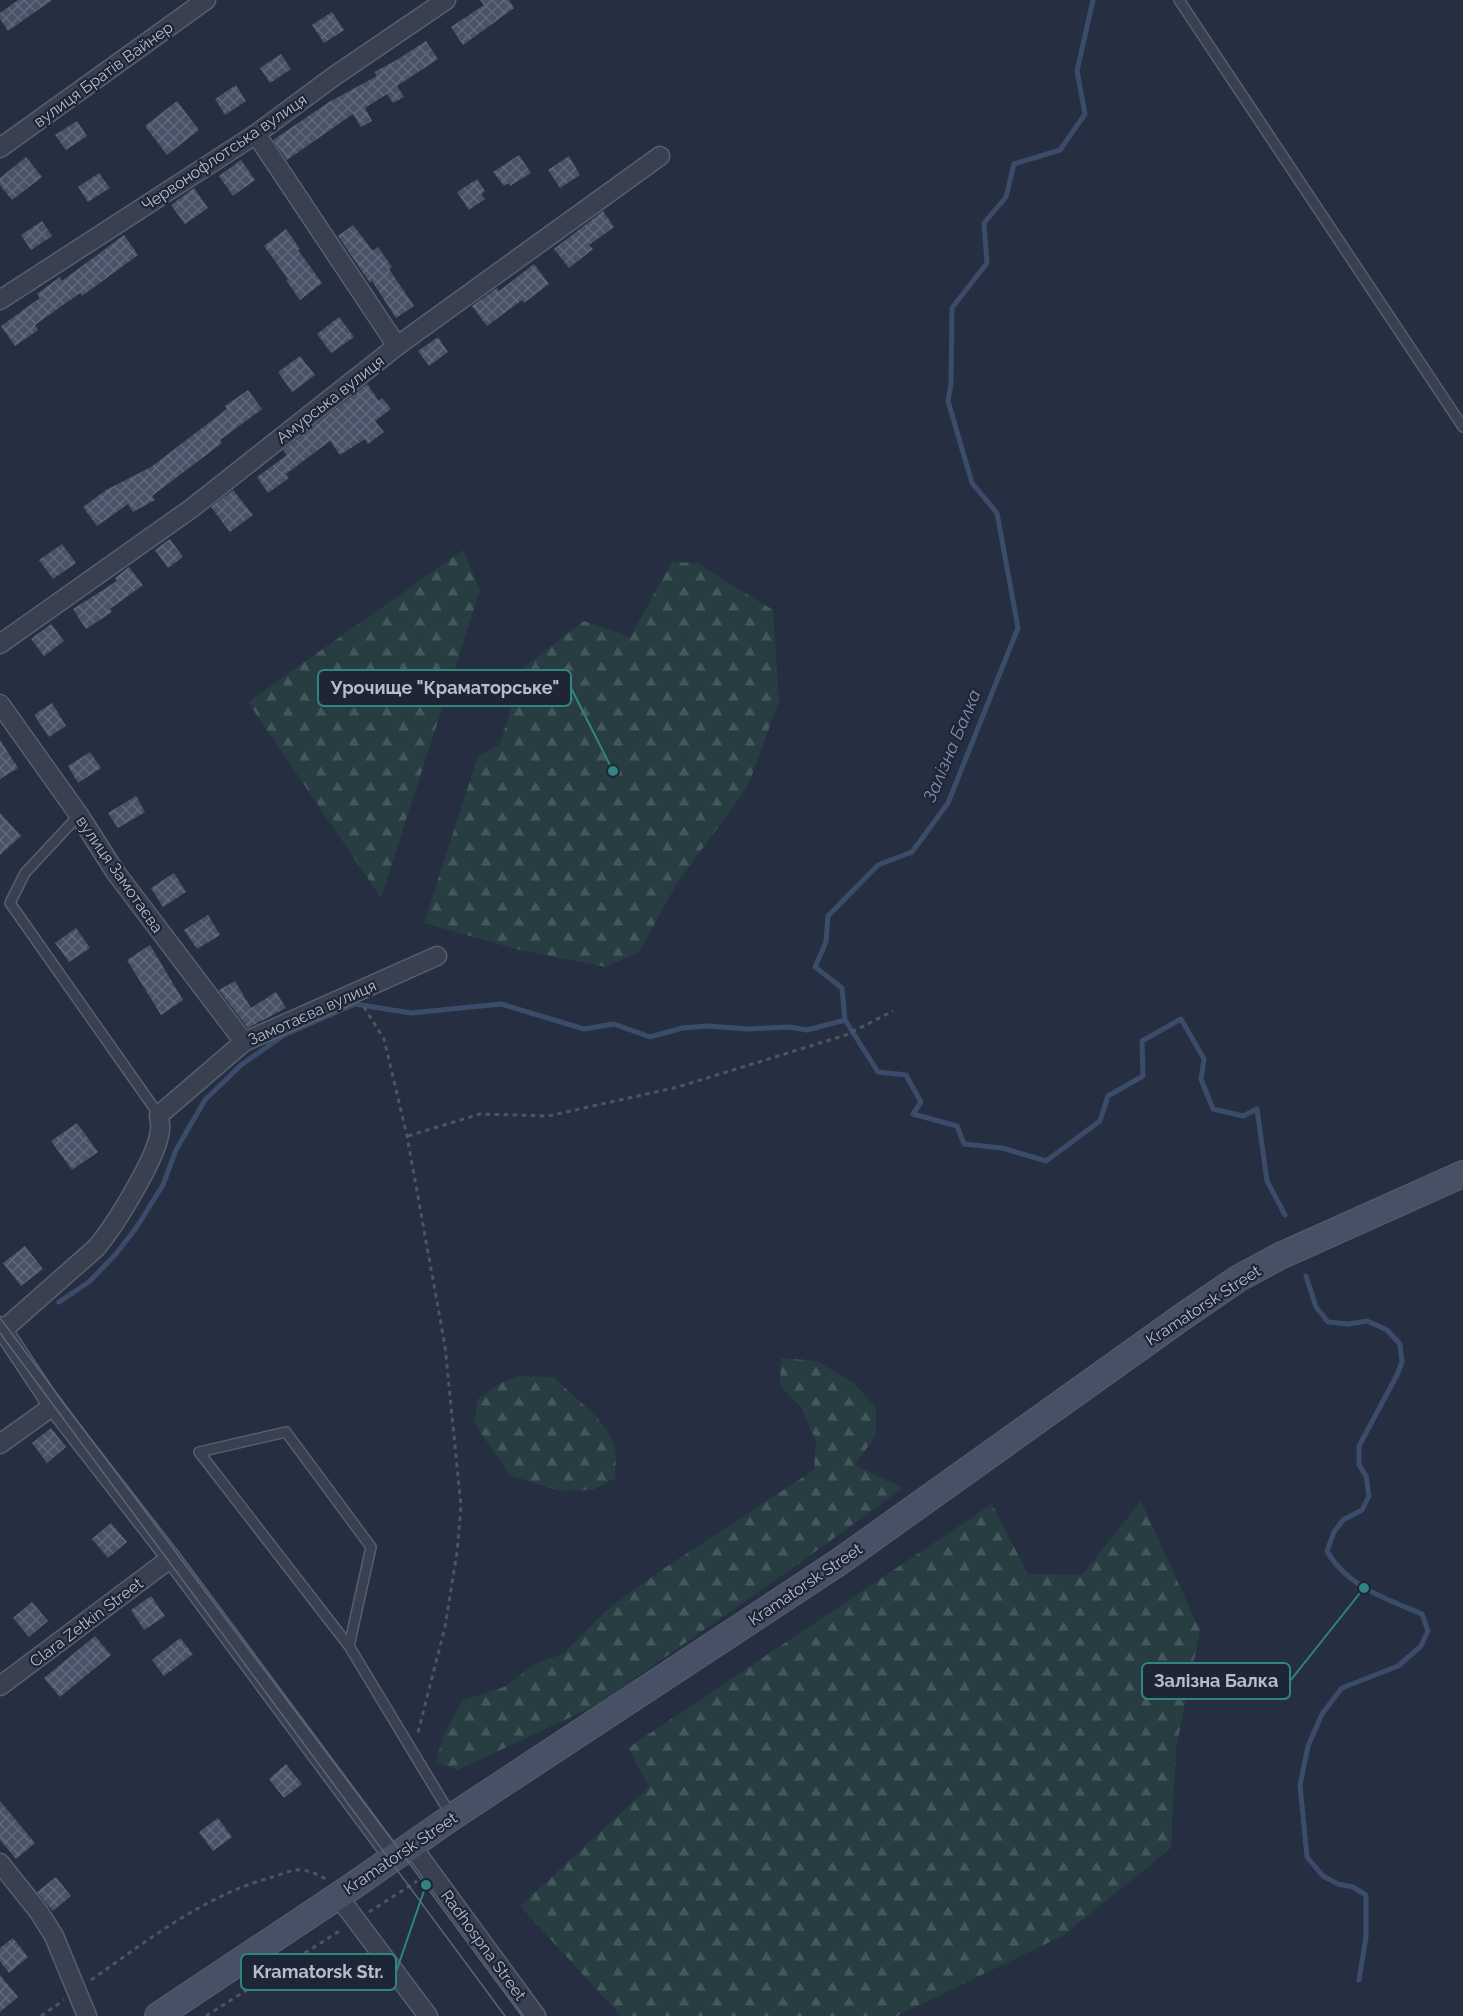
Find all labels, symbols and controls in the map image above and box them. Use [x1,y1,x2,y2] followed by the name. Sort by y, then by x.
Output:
[30,17,177,131] street label: вулиця Братів Вайнер
[138,90,310,215] street label: Червонофлотська вулиця
[273,351,388,447] street label: Амурська вулиця
[318,670,571,706] callout: Урочище "Краматорське"
[330,677,559,698] text: Урочище "Краматорське"
[918,686,985,805] water label: Залізна Балка
[72,812,167,936] street label: вулиця Замотаєва
[245,976,379,1049] street label: Замотаєва вулиця
[1142,1261,1265,1350] street label: Kramatorsk Street
[745,1539,866,1629] street label: Kramatorsk Street
[26,1573,147,1671] street label: Clara Zetkin Street
[1142,1663,1290,1699] callout: Залізна Балка
[1154,1670,1278,1691] text: Залізна Балка
[340,1808,461,1898] street label: Kramatorsk Street
[437,1886,530,2005] street label: Radhospna Street
[241,1954,396,1990] callout: Kramatorsk Str.
[252,1961,384,1982] text: Kramatorsk Str.

